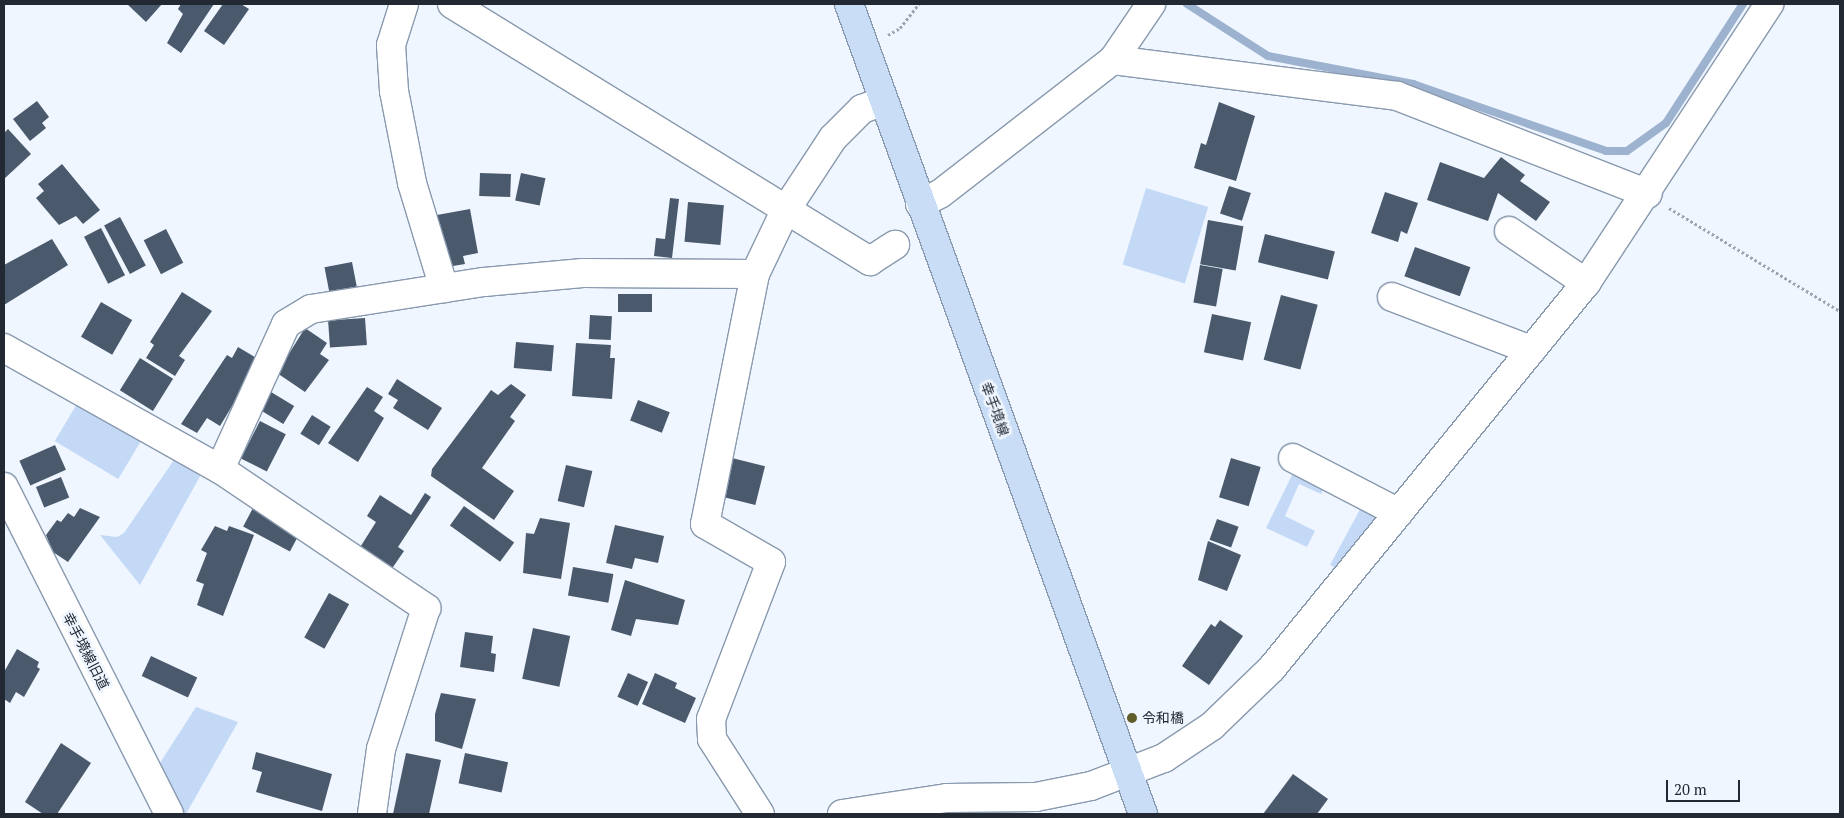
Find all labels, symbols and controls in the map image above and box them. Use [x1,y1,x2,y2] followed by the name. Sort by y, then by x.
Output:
[978,380,1012,438] street label: 幸手境線
[59,610,113,692] street label: 幸手境線旧道
[1142,710,1184,726] place label: 令和橋
[1126,712,1138,724] marker: 令和橋
[1669,770,1743,802] scale bar
[1674,779,1707,799] text: 20 m

